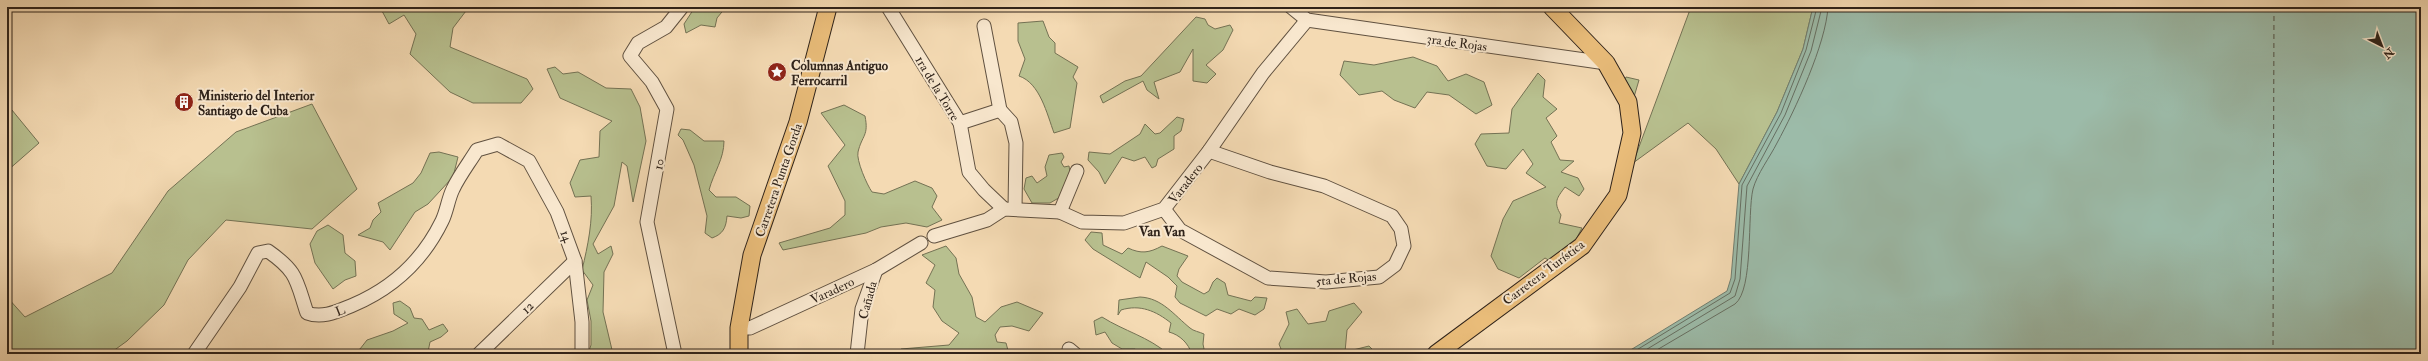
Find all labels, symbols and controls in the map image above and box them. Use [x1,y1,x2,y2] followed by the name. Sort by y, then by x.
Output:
[2362,26,2402,66] north arrow
[1426,31,1489,55] street label: 3ra de Rojas
[2379,44,2397,62] text: N
[912,53,963,124] street label: 1ra de la Torre
[791,58,889,89] place label: Columnas Antiguo Ferrocarril
[766,61,788,83] place icon: Columnas Antiguo Ferrocarril
[197,88,315,120] place label: Ministerio del Interior Santiago de Cuba
[173,91,195,113] building icon: Ministerio del Interior Santiago de Cuba
[752,121,806,239] street label: Carretera Punta Gorda
[650,157,668,171] street label: 10
[1165,160,1206,207] street label: Varadero
[1138,223,1186,240] district label: Van Van
[557,228,576,245] street label: 14
[1499,236,1588,309] street label: Carretera Turística
[1315,268,1378,290] street label: 5ta de Rojas
[808,274,857,308] street label: Varadero
[855,279,881,321] street label: Cañada
[518,298,538,317] street label: 12
[333,302,348,320] street label: L

